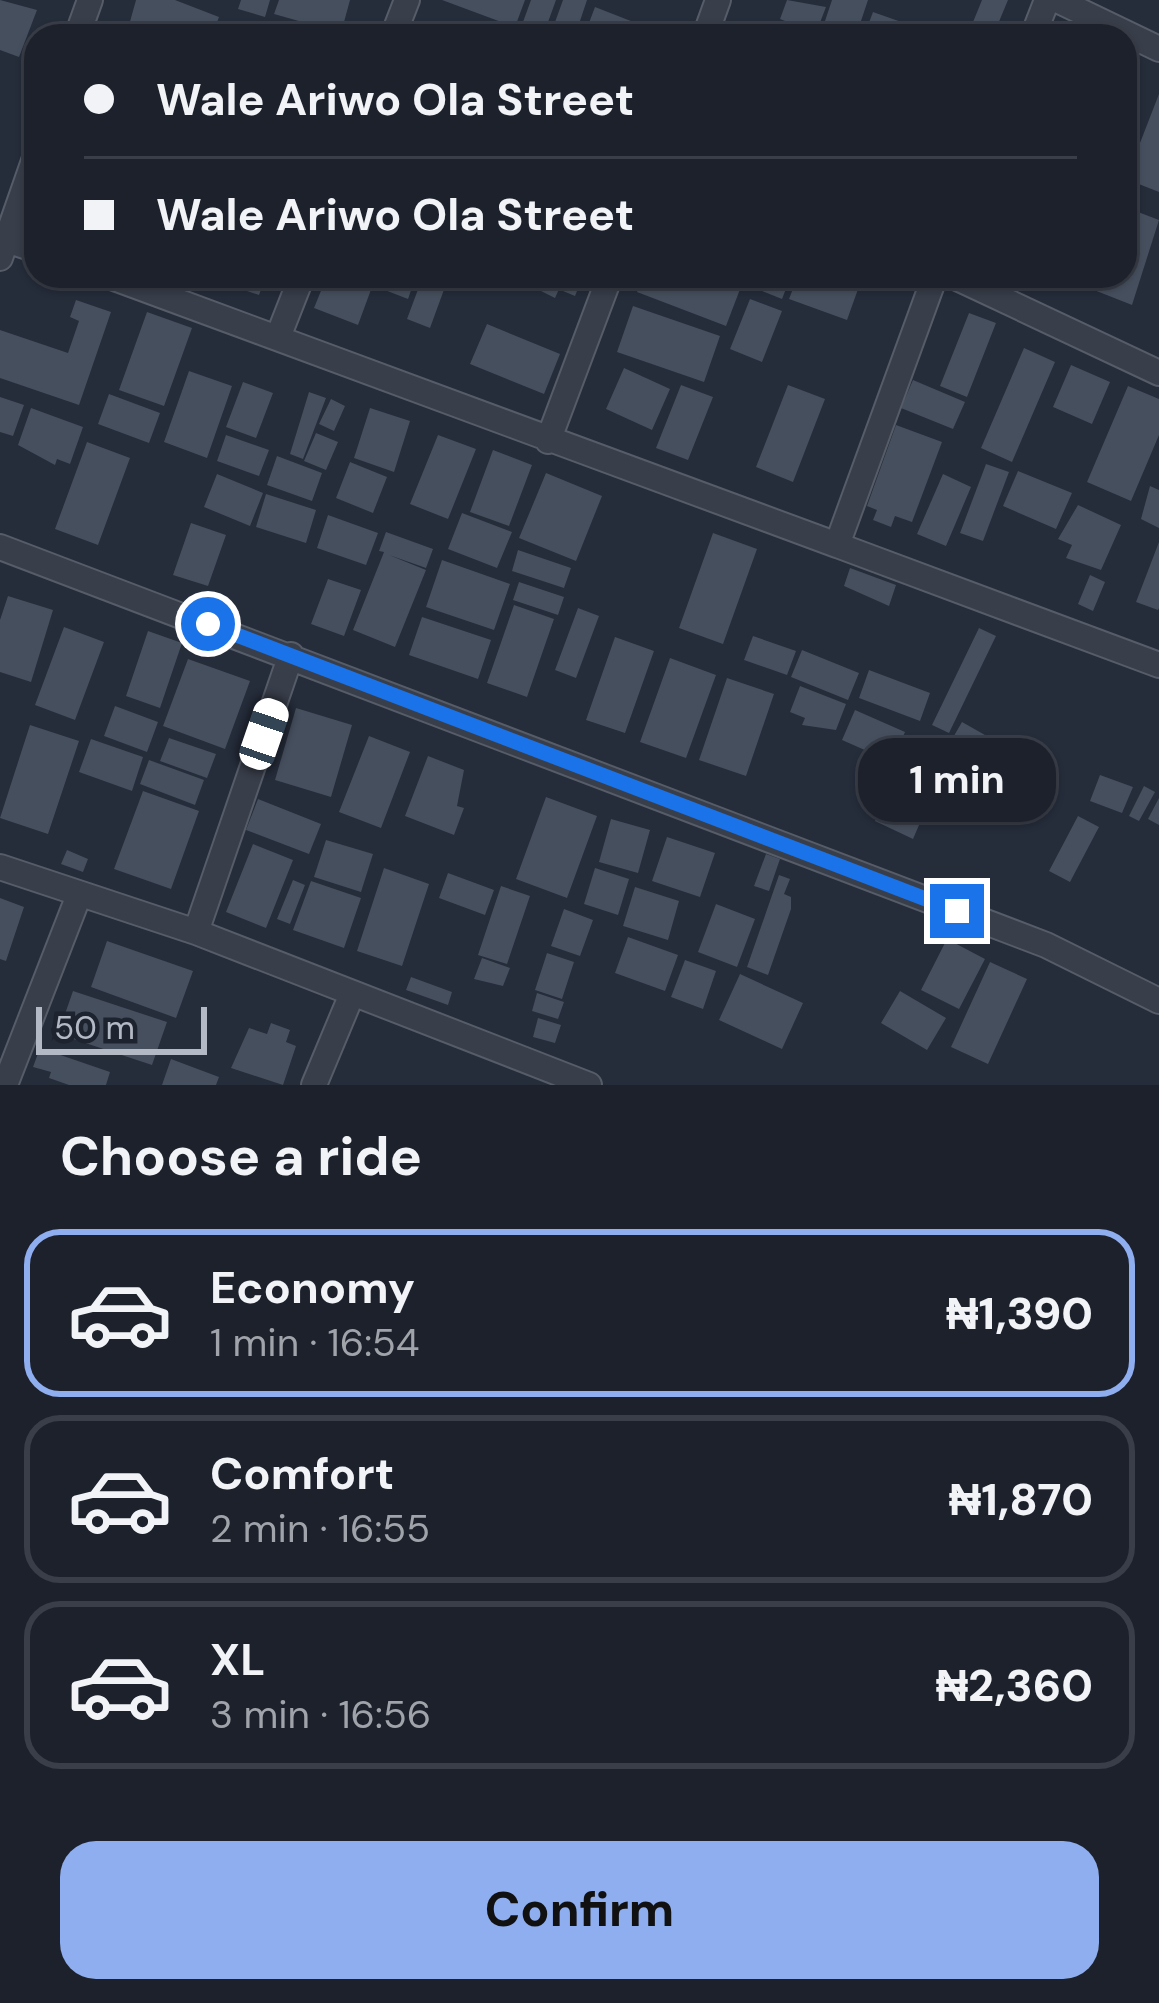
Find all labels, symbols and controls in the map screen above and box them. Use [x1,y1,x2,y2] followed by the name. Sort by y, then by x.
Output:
[156,70,634,129] text: Wale Ariwo Ola Street
[156,185,634,244] text: Wale Ariwo Ola Street
[181,597,235,651] route start
[235,694,293,774] car
[858,737,1056,821] callout: 1 min
[909,754,1005,805] text: 1 min
[930,884,984,938] route end
[36,1001,207,1054] scale bar
[54,1006,135,1049] text: 50 m
[60,1121,422,1192] text: Choose a ride
[210,1258,415,1317] text: Economy
[66,1259,174,1367] icon: car
[946,1284,1093,1343] text: ₦1,390
[210,1317,420,1368] text: 1 min · 16:54
[210,1444,394,1503] text: Comfort
[66,1445,174,1553] icon: car
[949,1470,1093,1529] text: ₦1,870
[210,1503,430,1554] text: 2 min · 16:55
[210,1630,265,1689] text: XL
[66,1631,174,1739] icon: car
[936,1656,1093,1715] text: ₦2,360
[210,1689,431,1740] text: 3 min · 16:56
[60,1841,1099,1979] button: Confirm

